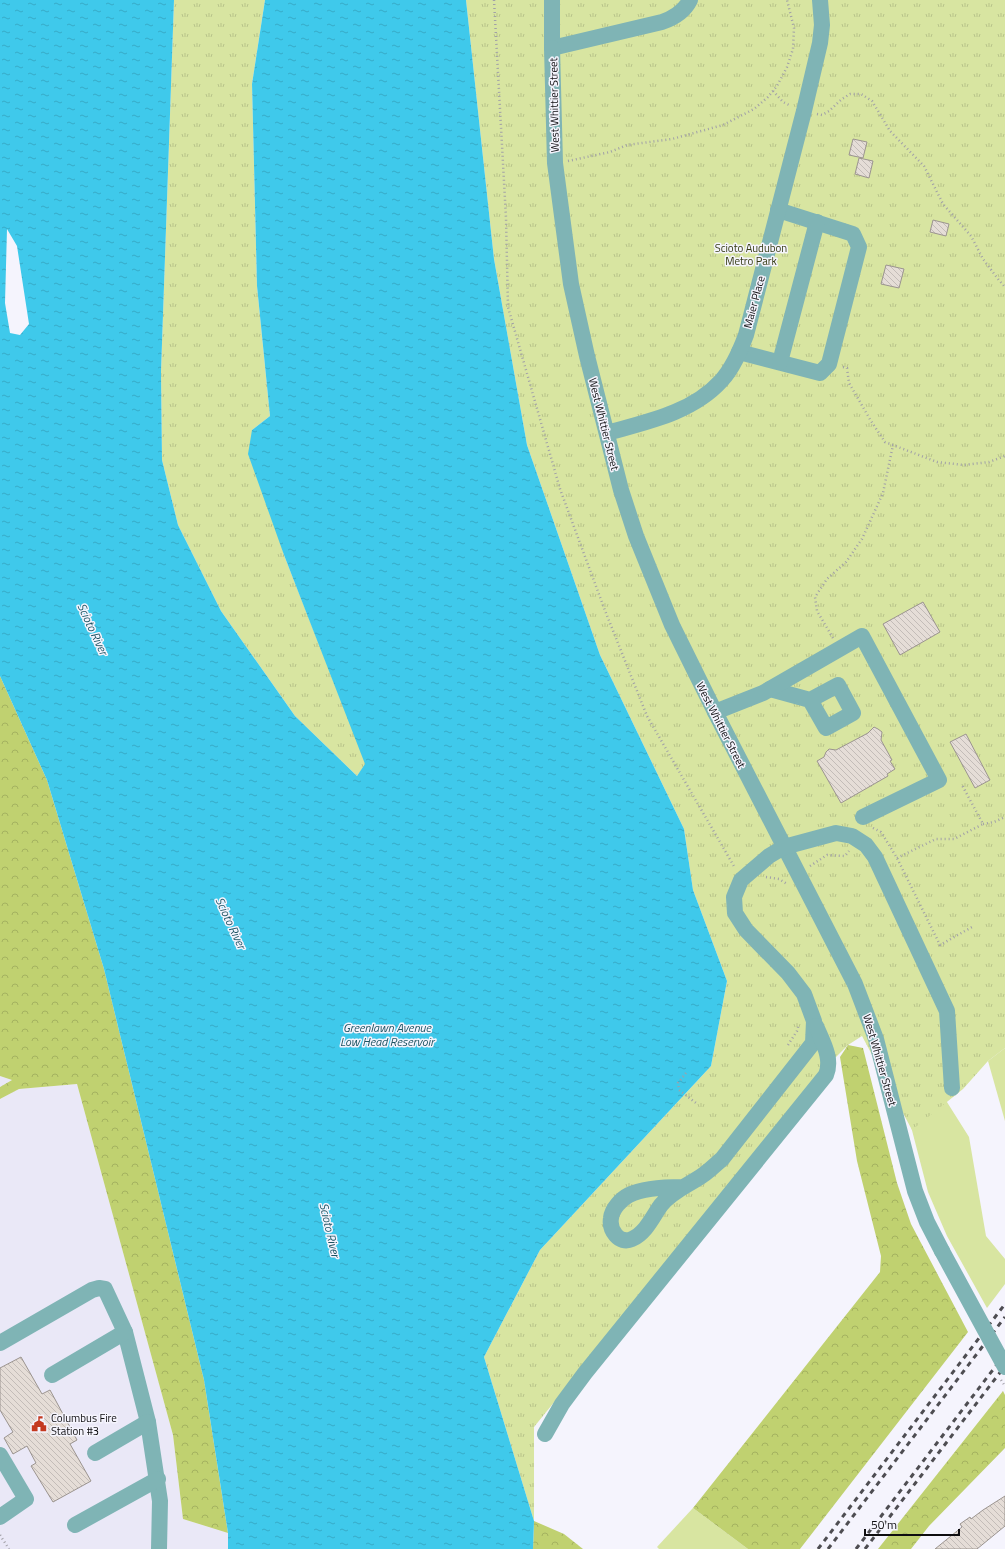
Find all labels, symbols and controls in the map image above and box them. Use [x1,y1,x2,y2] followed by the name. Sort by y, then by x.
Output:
[545,57,563,153] street label: West Whittier Street
[715,240,787,269] park label: Scioto Audubon Metro Park
[739,274,769,330] street label: Maier Place
[585,376,623,472] street label: West Whittier Street
[73,600,114,660] water label: Scioto River
[692,679,750,771] street label: West Whittier Street
[211,894,252,954] water label: Scioto River
[859,1012,901,1108] street label: West Whittier Street
[340,1018,436,1051] water label: Greenlawn Avenue Low Head Reservoir
[315,1201,346,1261] water label: Scioto River
[51,1410,117,1439] place label: Columbus Fire Station #3
[30,1415,48,1433] public building icon: Columbus Fire Station #3
[865,1511,959,1537] scale bar
[871,1515,897,1534] text: 50 m

